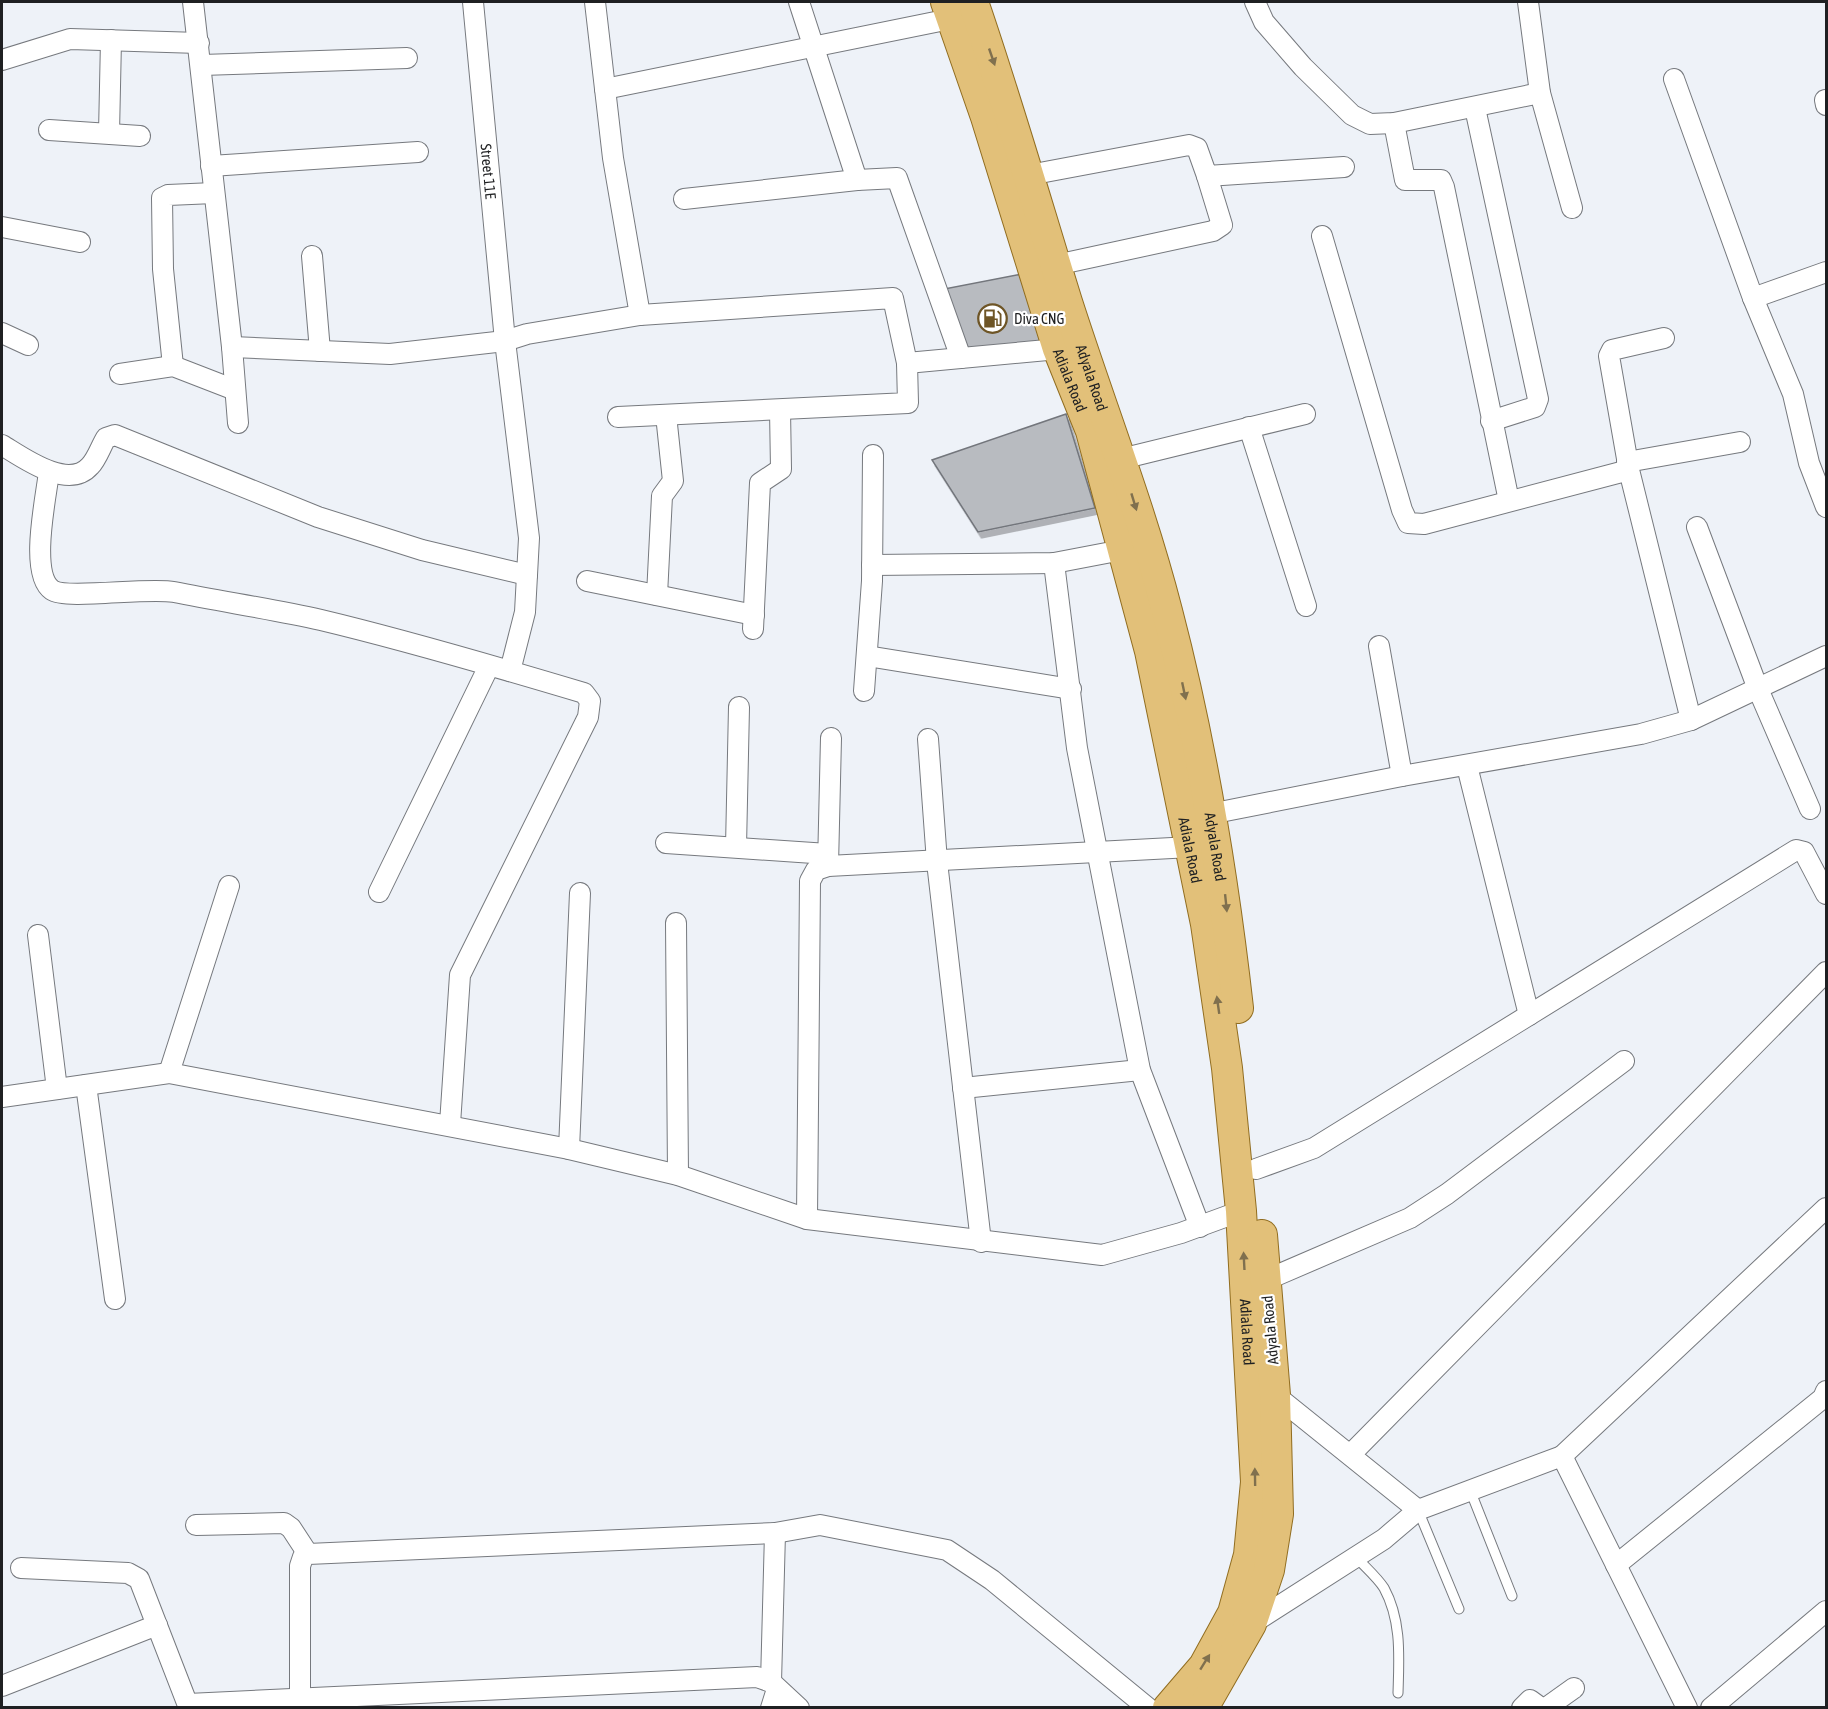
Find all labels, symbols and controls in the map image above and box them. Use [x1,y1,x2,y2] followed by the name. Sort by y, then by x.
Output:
[988,48,997,66] one-way arrow
[478,143,500,200] street label: Street 11E
[977,302,1009,334] fuel station icon: Diva CNG
[1014,310,1065,327] place label: Diva CNG
[1073,342,1112,413] street label: Adyala Road
[1050,346,1091,414] street label: Adiala Road
[1130,493,1140,511] one-way arrow
[1180,682,1190,700] one-way arrow
[1202,811,1230,882] street label: Adyala Road
[1176,816,1206,884] street label: Adiala Road
[1222,893,1231,912] one-way arrow
[1213,995,1222,1014] one-way arrow
[1239,1252,1248,1271] one-way arrow
[1259,1295,1281,1365] street label: Adyala Road
[1237,1298,1258,1366] street label: Adiala Road
[1250,1468,1260,1487] one-way arrow
[1200,1654,1211,1670] one-way arrow

